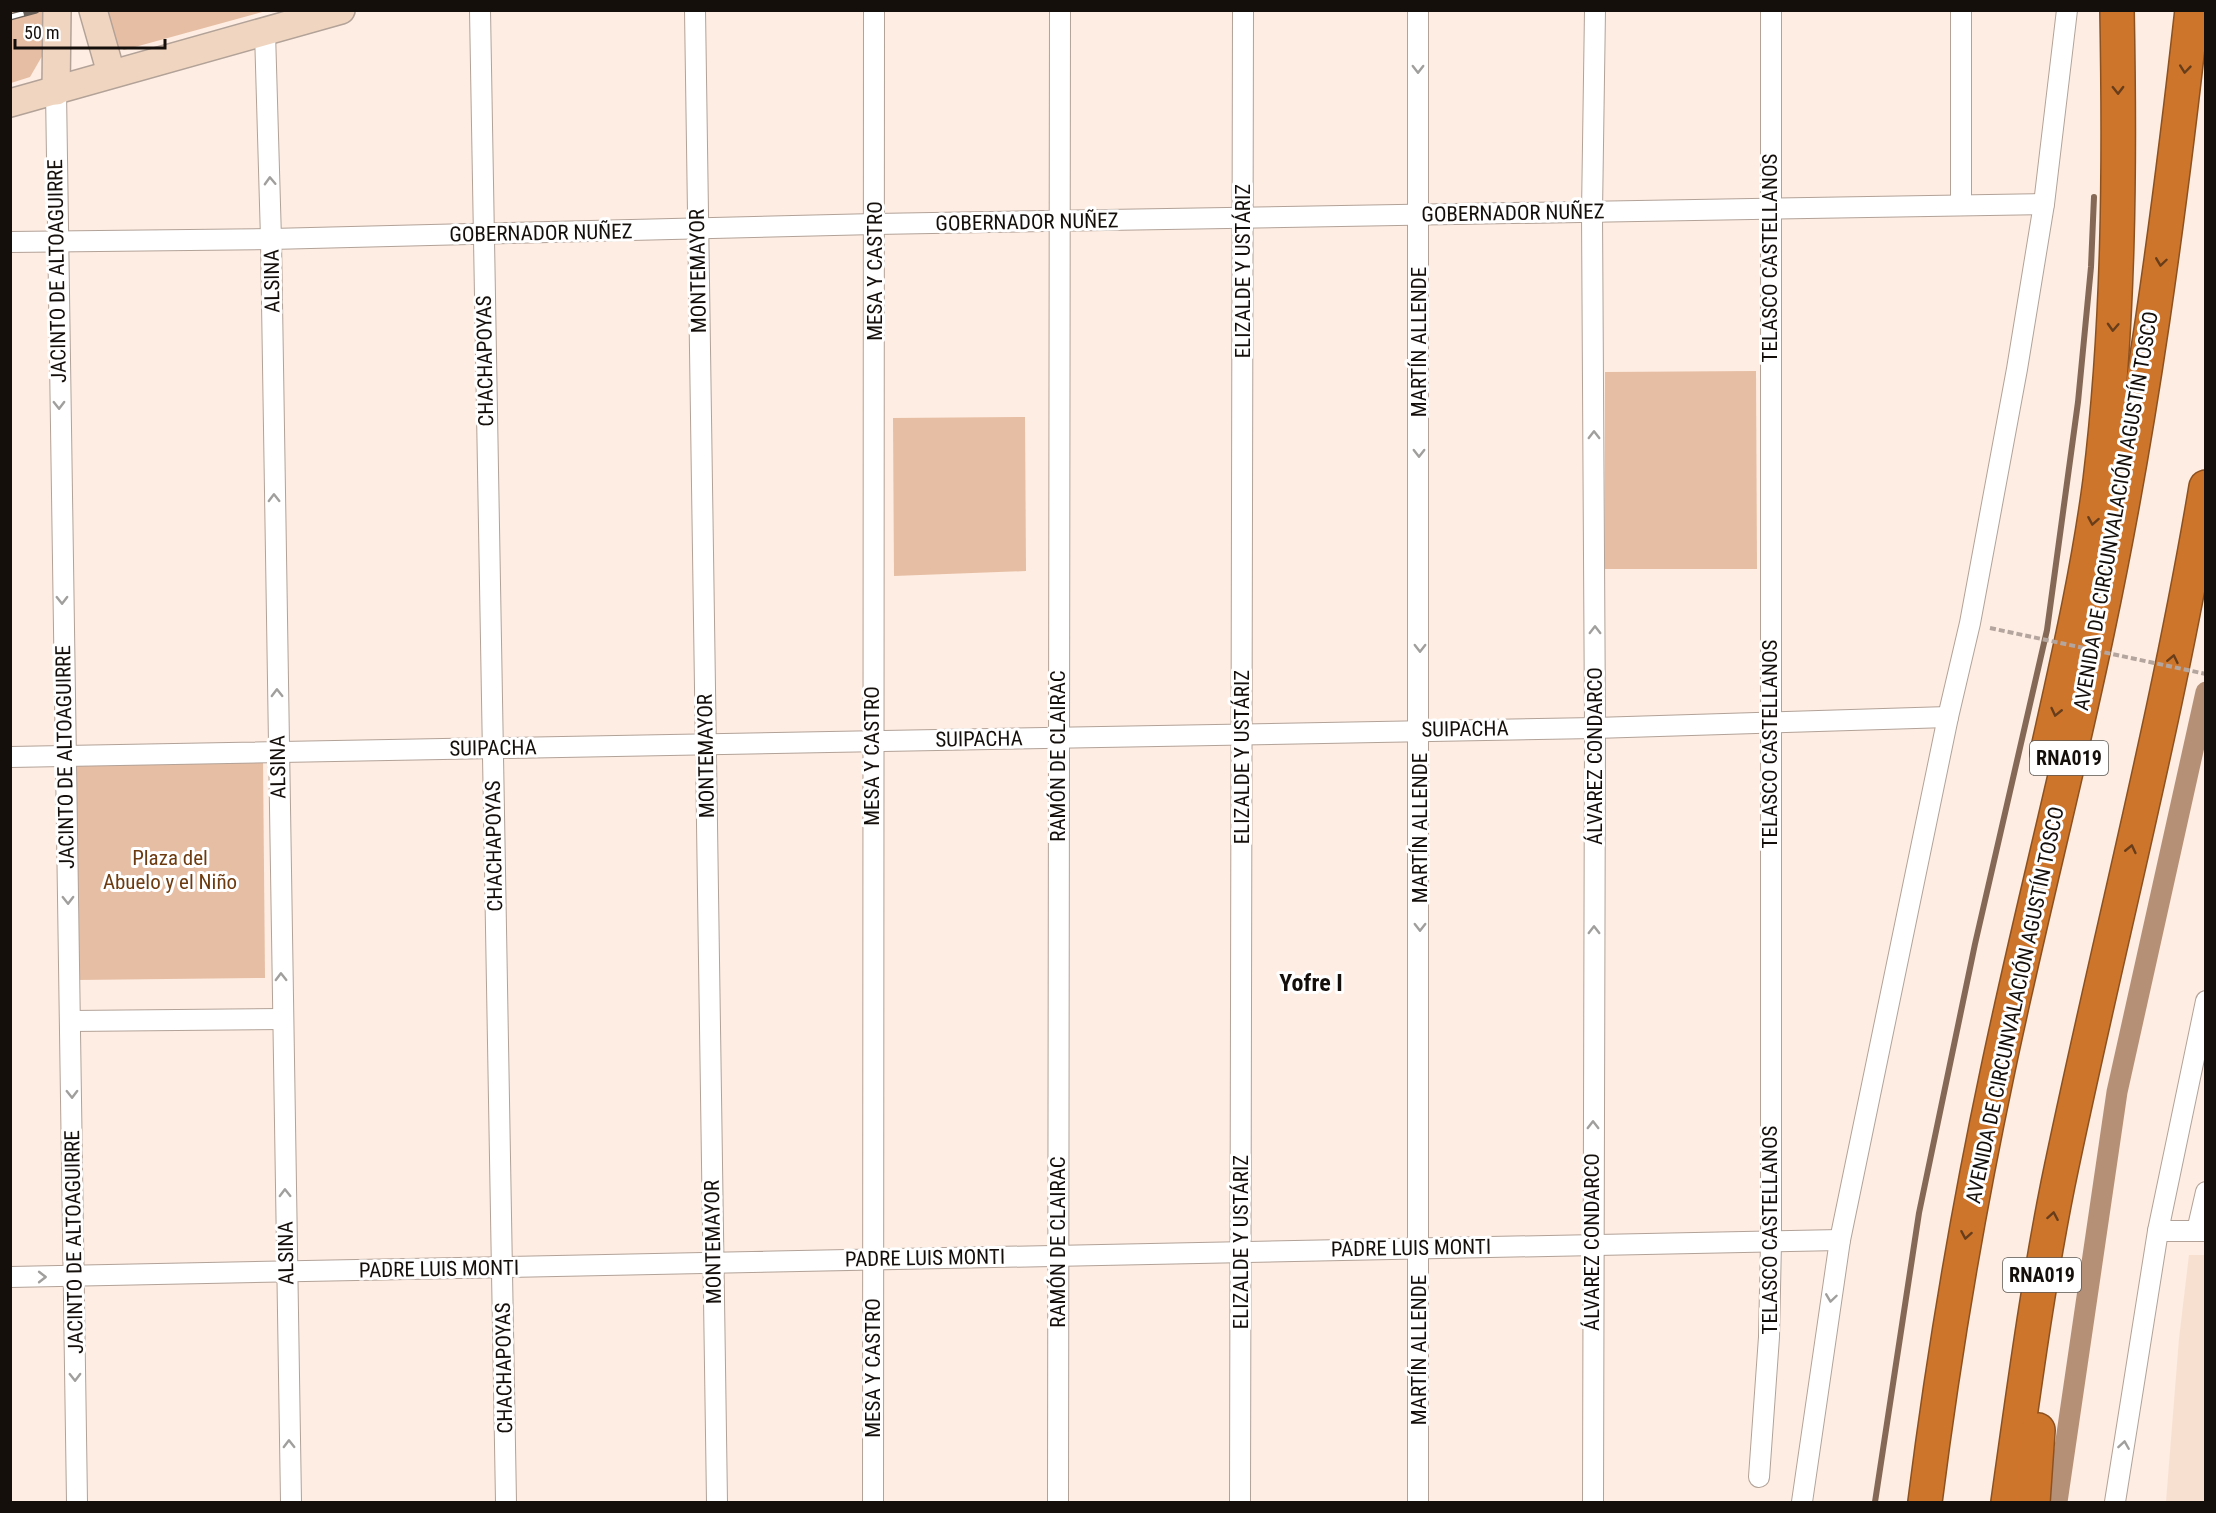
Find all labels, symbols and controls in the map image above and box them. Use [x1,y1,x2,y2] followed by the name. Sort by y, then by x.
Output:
[15,12,165,50] scale bar
[24,22,59,43] text: 50 m
[1412,64,1424,73] one-way arrow
[2180,64,2192,73] one-way arrow
[2112,85,2124,94] one-way arrow
[1758,153,1782,362] street label: TELASCO CASTELLANOS
[43,159,71,383] street label: JACINTO DE ALTOAGUIRRE
[263,176,276,185] one-way arrow
[1231,184,1255,358] street label: ELIZALDE Y USTÁRIZ
[1421,199,1605,227] street label: GOBERNADOR NUÑEZ
[863,201,887,341] street label: MESA Y CASTRO
[935,208,1119,236] street label: GOBERNADOR NUÑEZ
[685,209,711,333] street label: MONTEMAYOR
[449,219,633,247] street label: GOBERNADOR NUÑEZ
[259,249,285,313] street label: ALSINA
[2155,257,2167,267] one-way arrow
[1407,267,1431,417] street label: MARTÍN ALLENDE
[472,295,498,427] street label: CHACHAPOYAS
[2069,310,2163,712] street label: AVENIDA DE CIRCUNVALACIÓN AGUSTÍN TOSCO
[2107,322,2120,331] one-way arrow
[53,400,65,409] one-way arrow
[1588,430,1600,439] one-way arrow
[1413,448,1425,457] one-way arrow
[268,494,281,503] one-way arrow
[2088,516,2100,525] one-way arrow
[56,595,69,604] one-way arrow
[1589,625,1601,634] one-way arrow
[1758,639,1782,848] street label: TELASCO CASTELLANOS
[1414,643,1426,652] one-way arrow
[51,645,79,869] street label: JACINTO DE ALTOAGUIRRE
[2165,654,2178,664] one-way arrow
[1583,667,1607,845] street label: ÁLVAREZ CONDARCO
[1046,670,1070,842] street label: RAMÓN DE CLAIRAC
[1230,670,1254,844] street label: ELIZALDE Y USTÁRIZ
[860,686,884,826] street label: MESA Y CASTRO
[271,689,283,698] one-way arrow
[693,694,719,818] street label: MONTEMAYOR
[2051,707,2064,717] one-way arrow
[1421,716,1509,742] street label: SUIPACHA
[935,726,1023,752] street label: SUIPACHA
[265,735,291,799] street label: ALSINA
[449,735,537,761] street label: SUIPACHA
[2030,741,2108,775] road number: RNA019
[1408,753,1432,903] street label: MARTÍN ALLENDE
[481,780,507,912] street label: CHACHAPOYAS
[1961,804,2069,1206] street label: AVENIDA DE CIRCUNVALACIÓN AGUSTÍN TOSCO
[2124,844,2137,854] one-way arrow
[103,846,237,894] park label: Plaza del Abuelo y el Niño
[62,895,74,904] one-way arrow
[1414,922,1426,931] one-way arrow
[1588,925,1600,934] one-way arrow
[1279,969,1343,997] district label: Yofre I
[275,972,287,981] one-way arrow
[66,1090,78,1099] one-way arrow
[1587,1120,1599,1129] one-way arrow
[1758,1125,1782,1334] street label: TELASCO CASTELLANOS
[60,1130,88,1354] street label: JACINTO DE ALTOAGUIRRE
[1580,1153,1604,1331] street label: ÁLVAREZ CONDARCO
[1229,1155,1253,1329] street label: ELIZALDE Y USTÁRIZ
[1046,1156,1070,1328] street label: RAMÓN DE CLAIRAC
[700,1180,726,1304] street label: MONTEMAYOR
[278,1188,291,1197] one-way arrow
[2046,1212,2058,1221] one-way arrow
[273,1221,299,1285] street label: ALSINA
[1961,1231,1973,1240] one-way arrow
[1331,1235,1491,1261] street label: PADRE LUIS MONTI
[845,1245,1005,1271] street label: PADRE LUIS MONTI
[359,1256,519,1282] street label: PADRE LUIS MONTI
[2003,1258,2081,1292] road number: RNA019
[38,1271,47,1283] one-way arrow
[1407,1275,1431,1425] street label: MARTÍN ALLENDE
[1826,1294,1838,1303] one-way arrow
[861,1298,885,1438] street label: MESA Y CASTRO
[491,1302,517,1434] street label: CHACHAPOYAS
[69,1373,81,1382] one-way arrow
[283,1440,296,1449] one-way arrow
[2117,1440,2130,1450] one-way arrow

